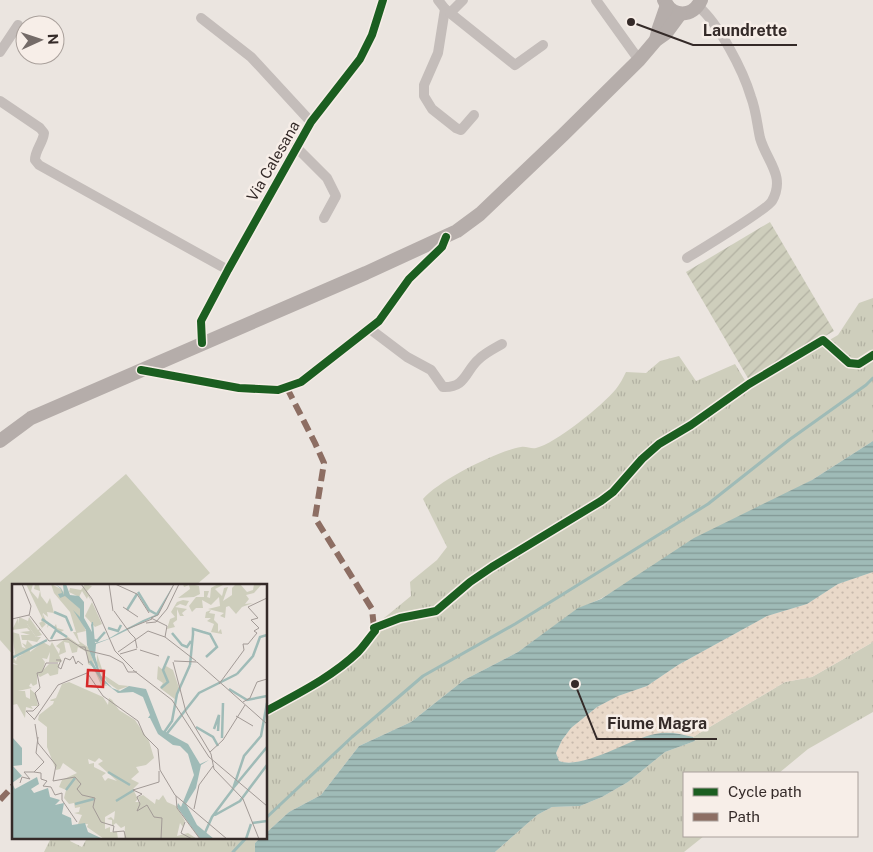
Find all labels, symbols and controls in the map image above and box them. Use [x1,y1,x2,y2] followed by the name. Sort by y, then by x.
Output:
[693,14,797,45] callout: Laundrette
[15,15,65,65] north arrow
[703,21,787,40] text: Laundrette
[45,33,61,45] text: N
[243,118,303,204] street label: Via Calesana
[12,584,268,840] inset map
[597,708,717,739] callout: Fiume Magra
[607,714,707,733] text: Fiume Magra
[683,772,858,837] legend
[728,783,802,800] text: Cycle path
[728,808,760,825] text: Path

